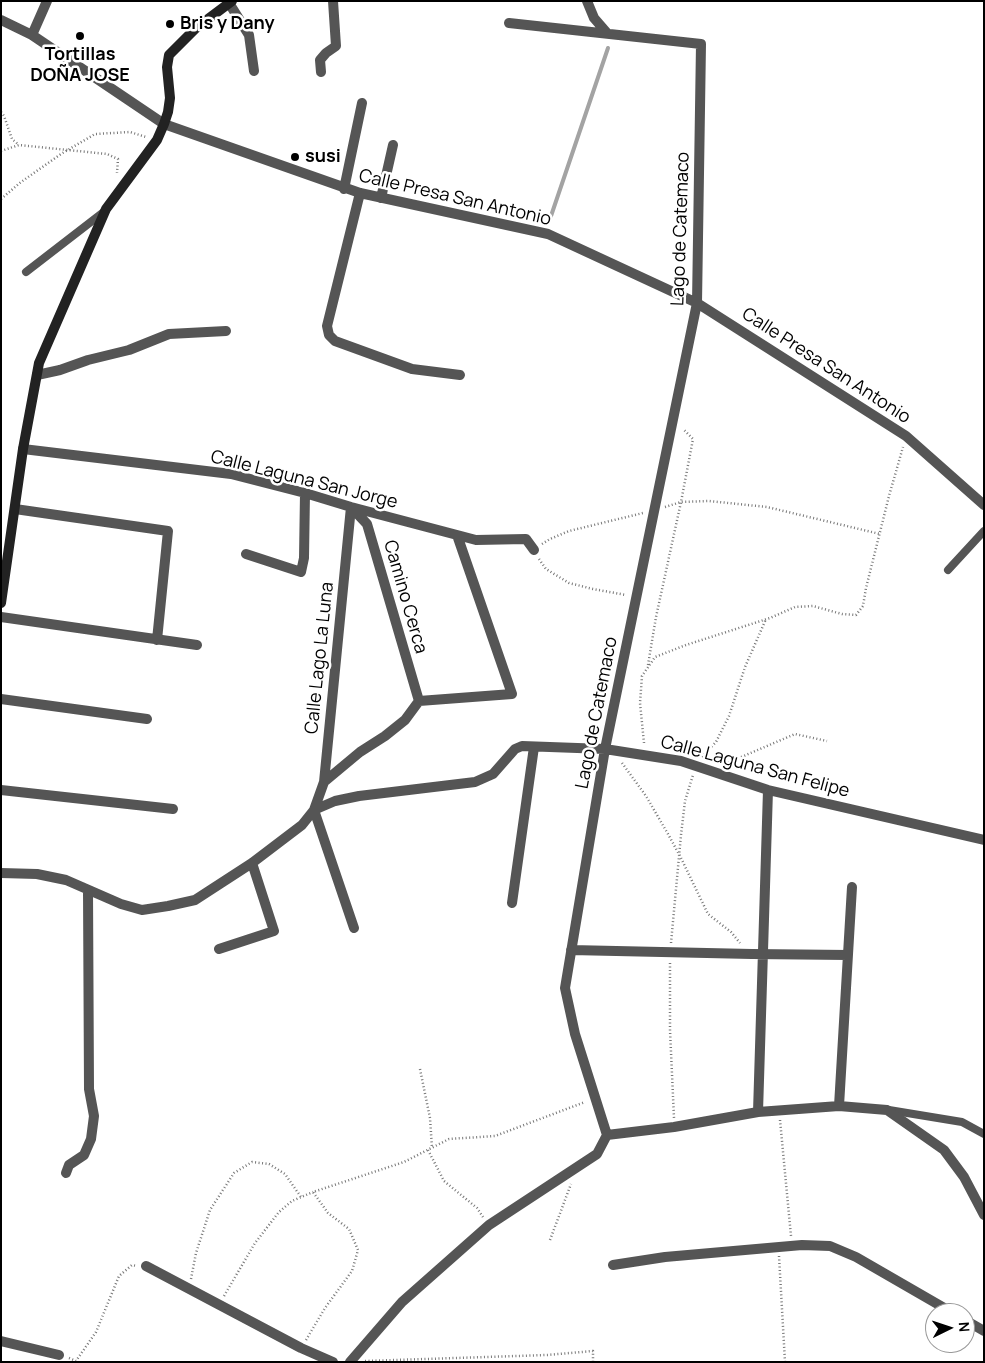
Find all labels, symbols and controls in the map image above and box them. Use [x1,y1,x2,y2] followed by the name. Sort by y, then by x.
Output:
[180,13,275,35] place label: Bris y Dany
[164,18,176,30] marker: Bris y Dany
[74,30,86,42] marker: Tortillas DOÑA JOSE
[30,44,130,86] place label: Tortillas DOÑA JOSE
[305,146,341,168] place label: susi
[289,151,301,163] marker: susi
[668,151,694,307] street label: Lago de Catemaco
[357,165,553,231] street label: Calle Presa San Antonio
[738,303,914,429] street label: Calle Presa San Antonio
[208,446,400,514] street label: Calle Laguna San Jorge
[379,538,431,656] street label: Camino Cerca
[301,581,339,735] street label: Calle Lago La Luna
[572,635,622,791] street label: Lago de Catemaco
[658,731,852,803] street label: Calle Laguna San Felipe
[925,1303,975,1353] north arrow
[955,1321,974,1333] text: N

